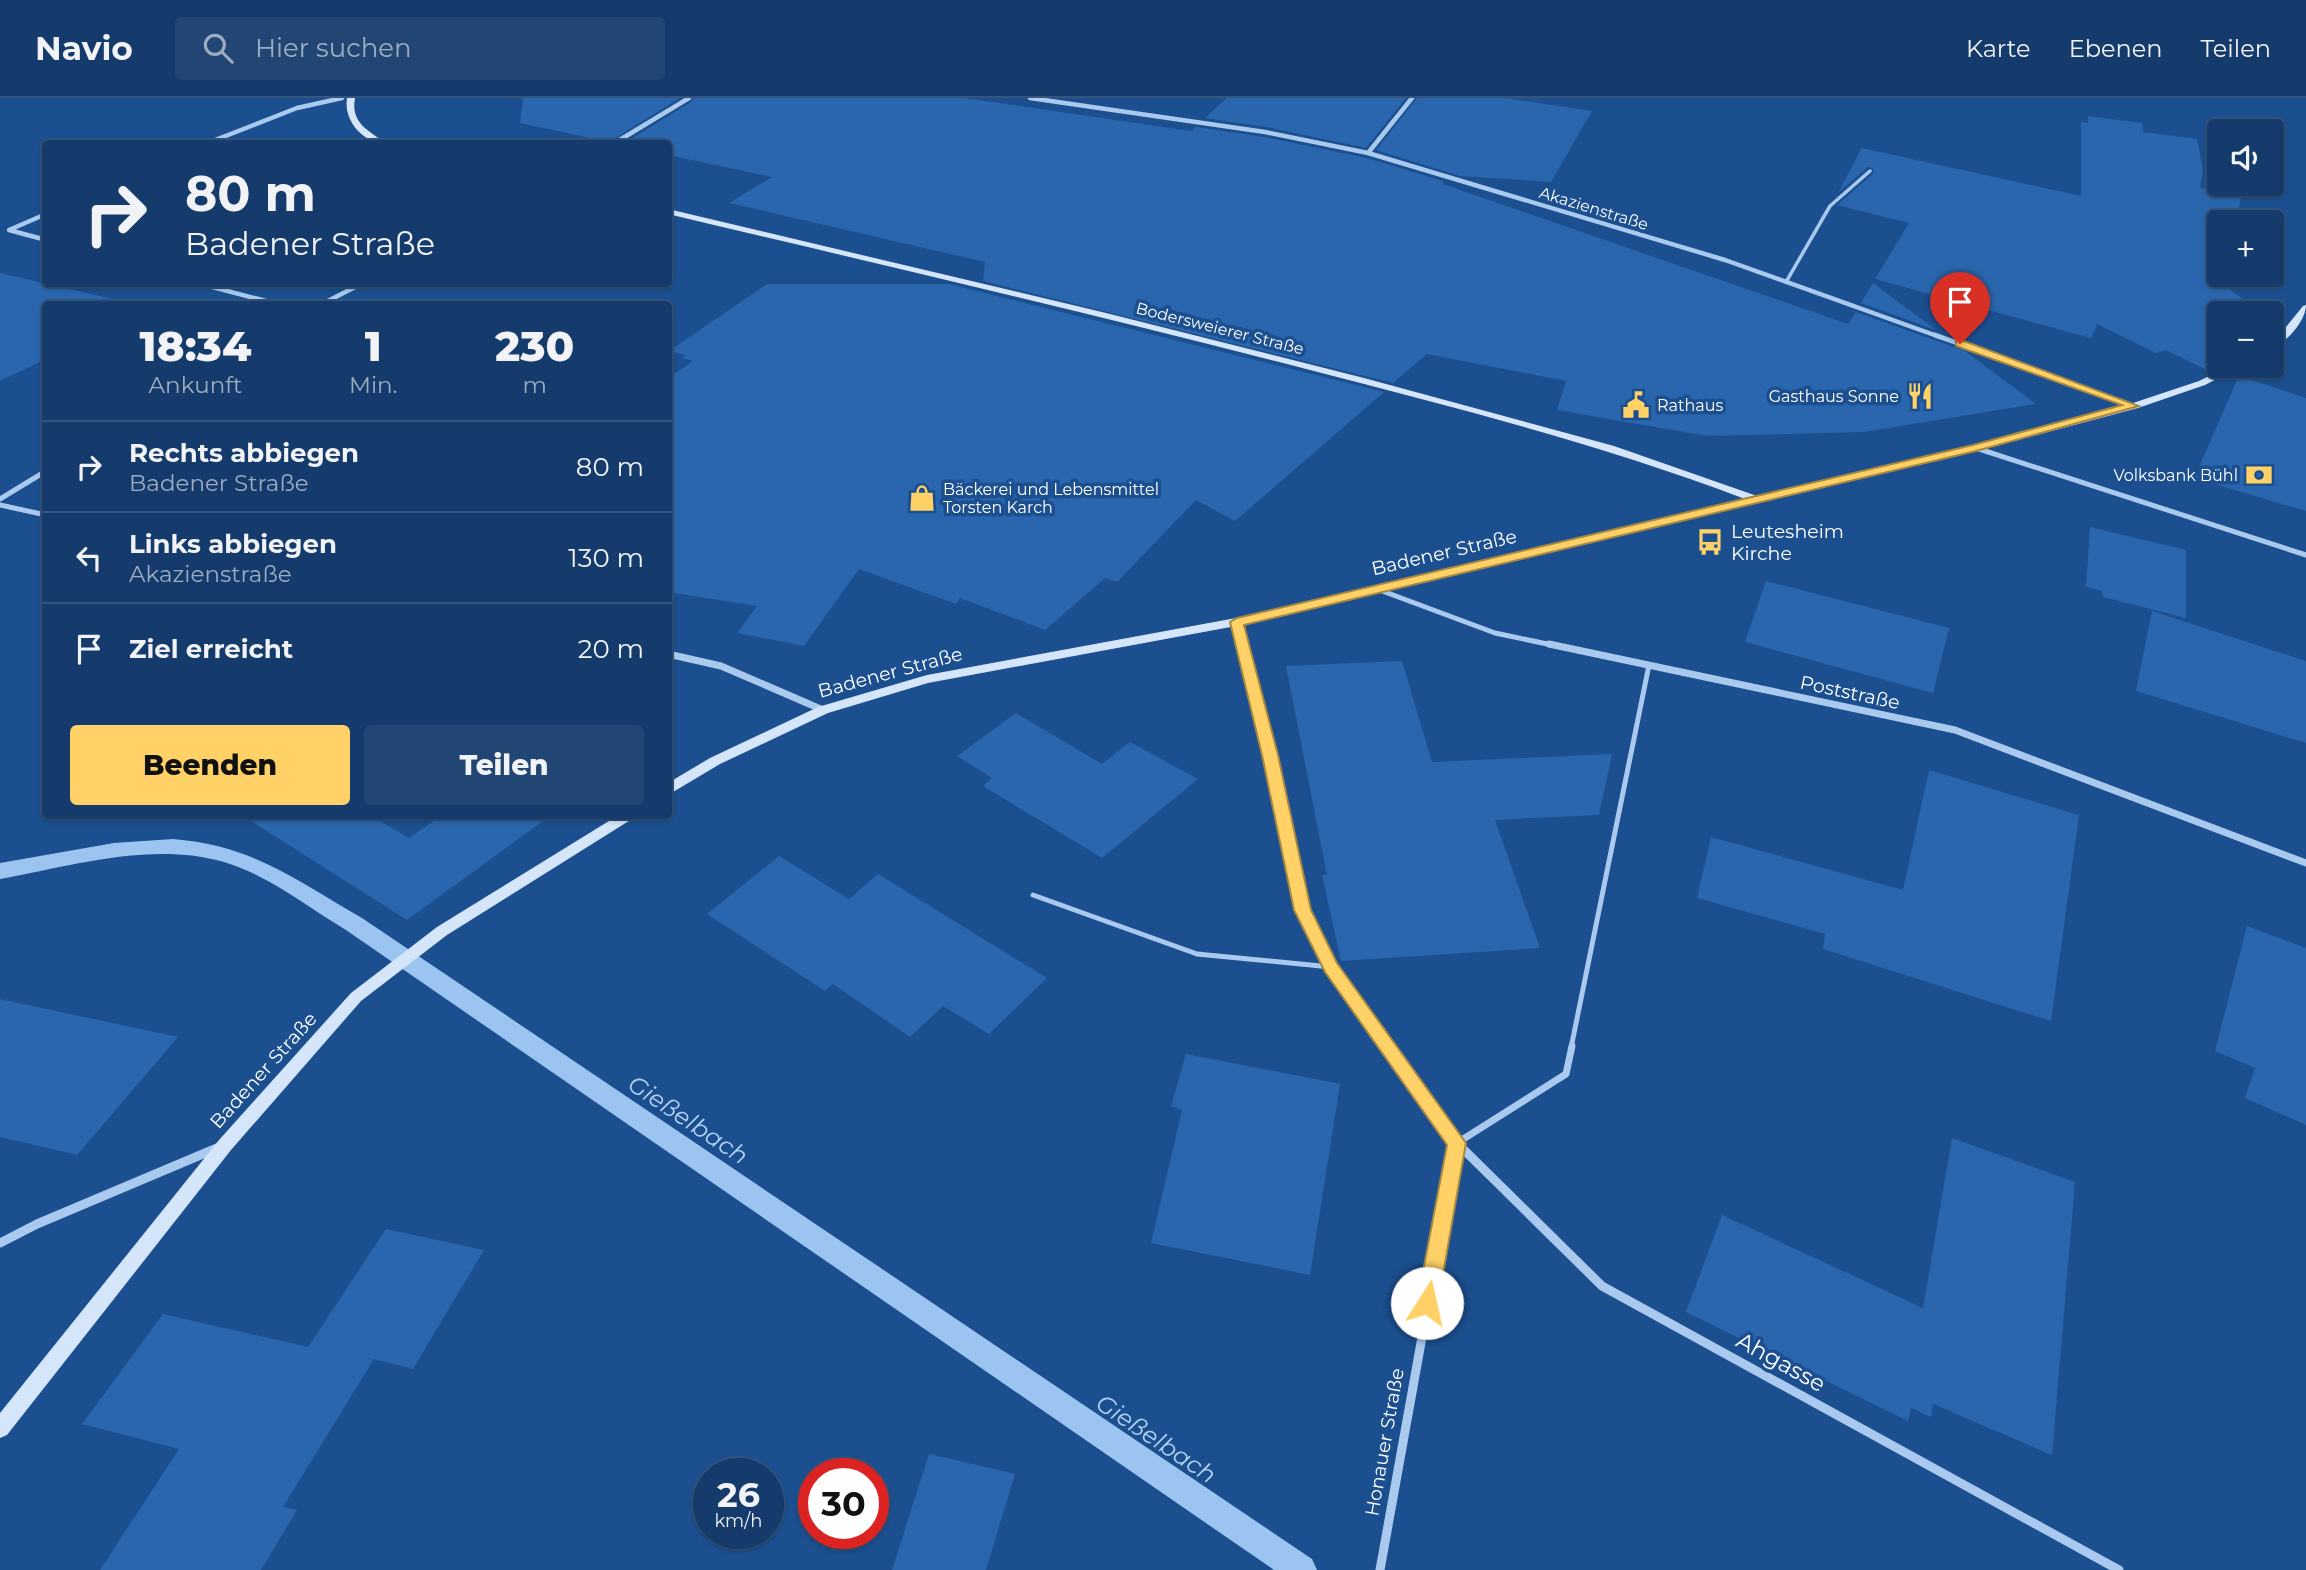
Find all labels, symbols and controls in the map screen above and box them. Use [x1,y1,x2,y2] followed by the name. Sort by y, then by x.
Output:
[175,17,665,80] search box
[35,28,133,68] text: Navio
[199,29,237,67] icon: search
[255,32,412,64] text: Hier suchen
[1966,34,2031,63] text: Karte
[2069,34,2162,63] text: Ebenen
[2200,34,2271,63] text: Teilen
[2207,119,2284,378] map controls
[2207,119,2284,196] button: sound
[185,164,316,223] text: 80 m
[70,168,161,259] icon: right
[1537,183,1651,234] street label: Akazienstraße
[2207,210,2284,287] button: +
[185,224,435,263] text: Badener Straße
[1930,272,1990,344] pin
[1941,283,1979,321] icon: arrive
[1134,298,1306,359] street label: Bodersweierer Straße
[2207,301,2284,378] button: −
[140,320,251,372] text: 18:34
[365,320,382,372] text: 1
[495,320,574,372] text: 230
[149,371,242,399] text: Ankunft
[349,371,398,399] text: Min.
[523,371,547,399] text: m
[1905,381,1935,411] restaurant icon: Gasthaus Sonne
[1769,387,1899,406] place label: Gasthaus Sonne
[1621,390,1651,420] public building icon: Rathaus
[1657,396,1723,415] place label: Rathaus
[129,437,359,469] text: Rechts abbiegen
[70,448,108,486] icon: right
[576,451,644,483] text: 80 m
[2244,460,2274,490] bank icon: Volksbank Bühl
[2114,466,2238,485] place label: Volksbank Bühl
[129,469,309,497] text: Badener Straße
[943,480,1159,517] place label: Bäckerei und Lebensmittel Torsten Karch
[907,483,937,513] shop icon: Bäckerei und Lebensmittel Torsten Karch
[1731,520,1844,565] place label: Leutesheim Kirche
[1369,525,1519,580] street label: Badener Straße
[1695,527,1725,557] bus stop icon: Leutesheim Kirche
[129,528,337,560] text: Links abbiegen
[70,539,108,577] icon: left
[568,542,644,574] text: 130 m
[129,560,292,588] text: Akazienstraße
[70,630,108,668] icon: arrive
[129,633,293,665] text: Ziel erreicht
[578,633,644,665] text: 20 m
[815,642,965,703] street label: Badener Straße
[1798,671,1902,714] street label: Poststraße
[70,725,350,805] button: Beenden
[364,725,644,805] button: Teilen
[205,1007,322,1133] street label: Badener Straße
[623,1069,754,1170] water label: Gießelbach
[1390,1266,1464,1340] position arrow
[1731,1326,1831,1398] street label: Ahgasse
[1360,1366,1409,1518] street label: Honauer Straße
[1091,1388,1222,1489] water label: Gießelbach
[798,1458,889,1549] speed limit sign: 30
[717,1473,760,1516] text: 26
[714,1510,763,1532] text: km/h

